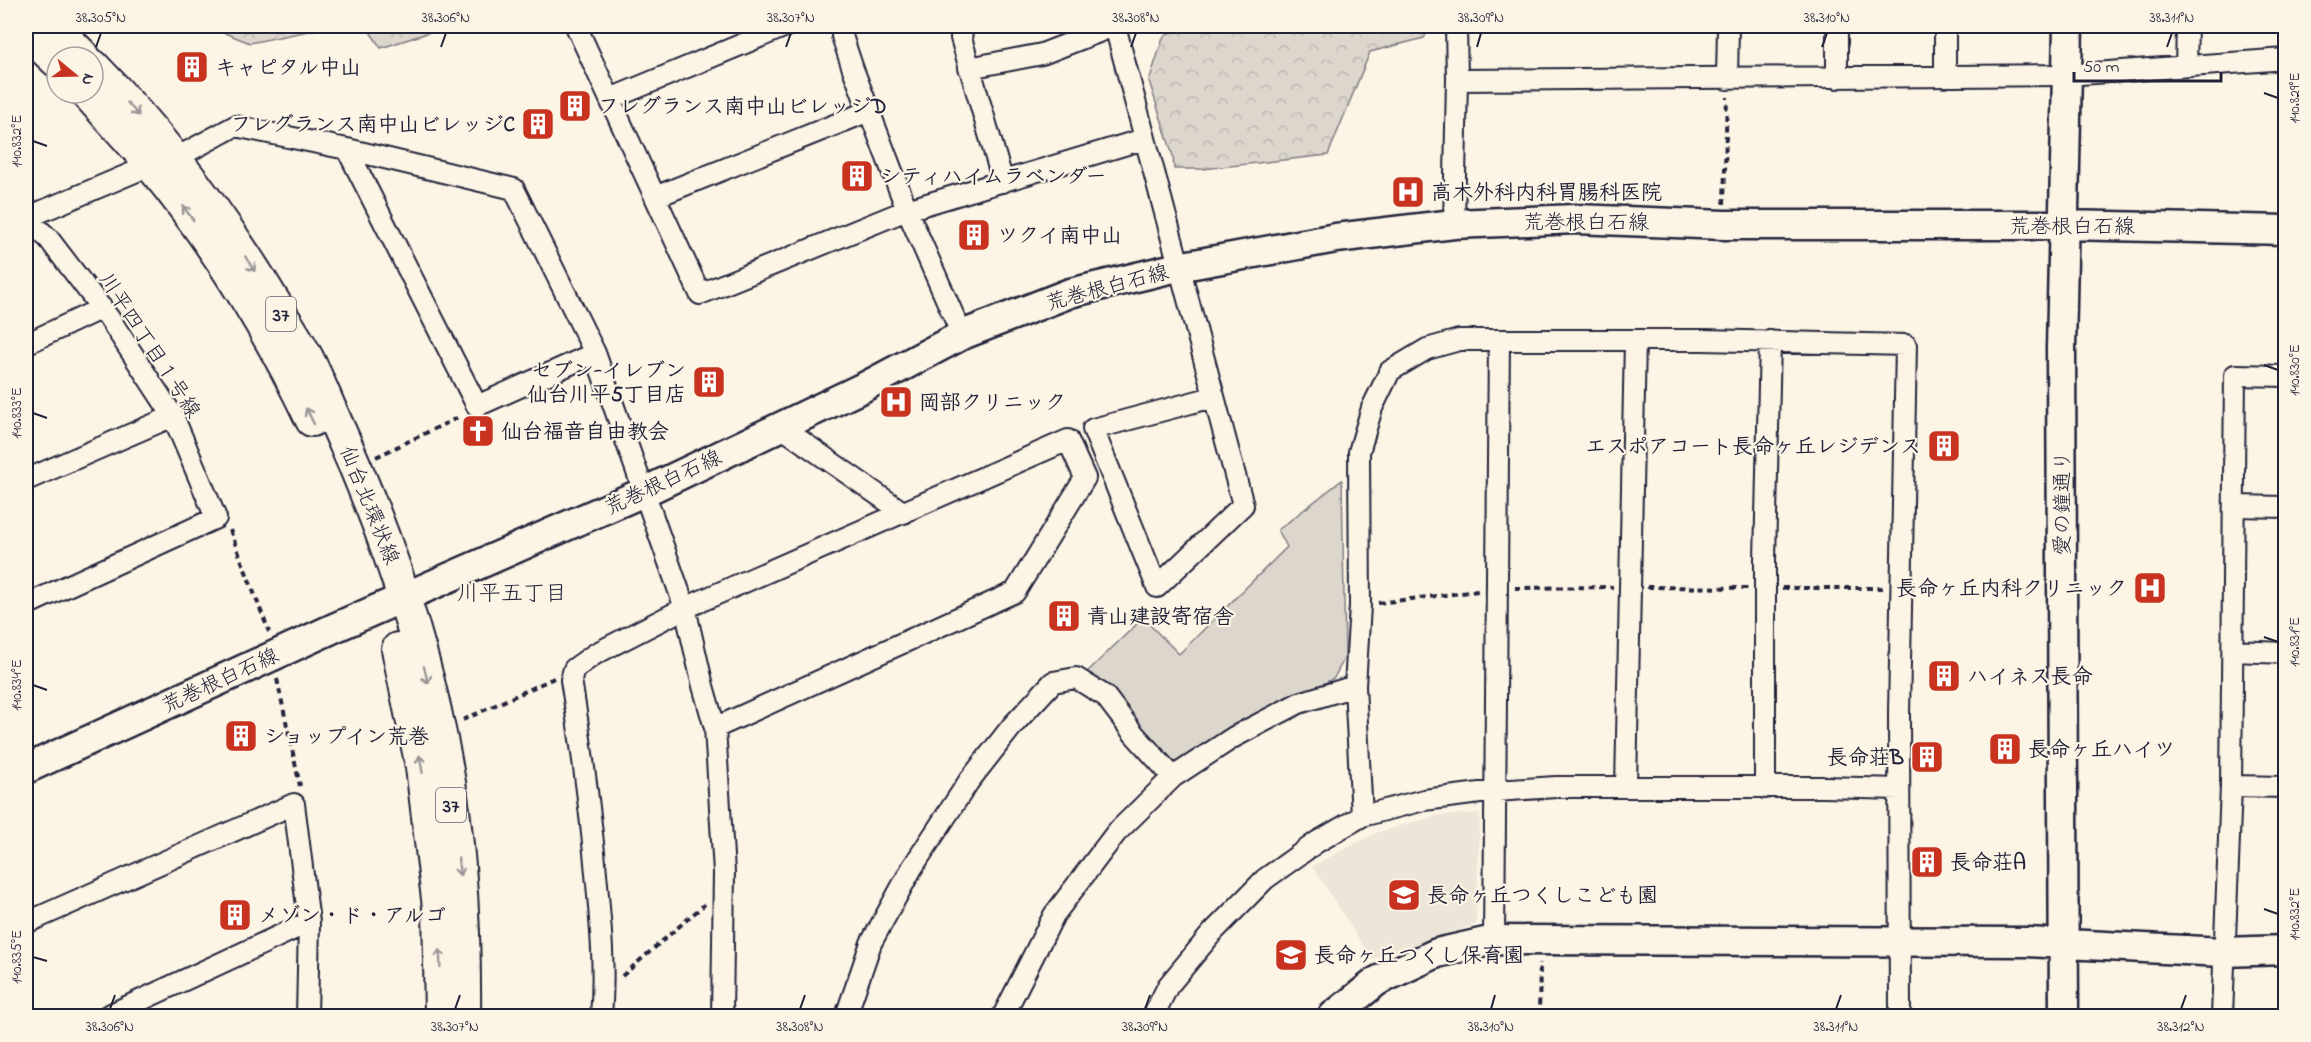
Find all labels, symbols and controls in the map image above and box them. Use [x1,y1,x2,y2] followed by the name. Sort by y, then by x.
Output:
[76,7,126,29] text: 38.305°N
[422,7,470,29] text: 38.306°N
[767,7,815,29] text: 38.307°N
[1112,7,1160,29] text: 38.308°N
[1458,7,1504,29] text: 38.309°N
[1804,7,1850,29] text: 38.310°N
[2150,7,2194,29] text: 38.311°N
[45,45,105,105] north arrow
[2074,45,2221,83] scale bar
[174,49,210,85] building icon: キャピタル中山
[215,54,361,84] place label: キャピタル中山
[2083,55,2120,81] text: 50 m
[74,70,100,88] text: N
[2284,72,2306,124] text: 140.829°E
[557,88,593,124] building icon: フレグランス南中山ビレッジD
[598,93,886,123] place label: フレグランス南中山ビレッジD
[126,101,140,116] one-way arrow
[520,106,556,142] building icon: フレグランス南中山ビレッジC
[230,111,515,141] place label: フレグランス南中山ビレッジC
[6,115,28,167] text: 140.832°E
[839,158,875,194] building icon: シティハイムラベンダー
[880,163,1106,193] place label: シティハイムラベンダー
[1390,174,1426,210] hospital icon: 高木外科内科胃腸科医院
[1431,179,1662,209] place label: 高木外科内科胃腸科医院
[182,205,195,221] one-way arrow
[1523,209,1649,239] street label: 荒巻根白石線
[2009,213,2135,243] street label: 荒巻根白石線
[956,217,992,253] building icon: ツクイ南中山
[997,222,1122,252] place label: ツクイ南中山
[245,255,257,272] one-way arrow
[1043,258,1172,320] street label: 荒巻根白石線
[90,267,207,425] street label: 川平四丁目１号線
[266,297,296,331] road number: 37
[2284,344,2306,396] text: 140.830°E
[527,357,686,411] place label: セブン-イレブン 仙台川平5丁目店
[691,364,727,400] building icon: セブン-イレブン 仙台川平5丁目店
[878,384,914,420] hospital icon: 岡部クリニック
[6,387,28,439] text: 140.833°E
[919,389,1066,419] place label: 岡部クリニック
[304,407,315,425] one-way arrow
[460,413,496,449] church icon: 仙台福音自由教会
[501,418,669,448] place label: 仙台福音自由教会
[1926,428,1962,464] building icon: エスポアコート長命ヶ丘レジデンス
[1585,433,1921,463] place label: エスポアコート長命ヶ丘レジデンス
[331,442,406,570] street label: 仙台北環状線
[600,444,727,524] street label: 荒巻根白石線
[2049,451,2079,556] street label: 愛の鐘通り
[2132,570,2168,606] hospital icon: 長命ヶ丘内科クリニック
[1896,575,2127,605] place label: 長命ヶ丘内科クリニック
[457,579,567,611] district label: 川平五丁目
[1046,598,1082,634] building icon: 青山建設寄宿舎
[1087,603,1234,633] place label: 青山建設寄宿舎
[2284,617,2306,667] text: 140.831°E
[157,642,284,722] street label: 荒巻根白石線
[1926,658,1962,694] building icon: ハイネス長命
[6,659,28,711] text: 140.834°E
[1967,663,2093,693] place label: ハイネス長命
[420,665,432,684] one-way arrow
[223,718,259,754] building icon: ショップイン荒巻
[264,723,429,753] place label: ショップイン荒巻
[1987,731,2023,767] building icon: 長命ヶ丘ハイツ
[2028,736,2175,766] place label: 長命ヶ丘ハイツ
[1909,739,1945,775] building icon: 長命荘B
[1827,744,1904,774] place label: 長命荘B
[416,755,427,774] one-way arrow
[436,788,466,822] road number: 37
[1909,844,1945,880] building icon: 長命荘A
[1950,849,2026,879] place label: 長命荘A
[453,857,464,877] one-way arrow
[1386,877,1422,913] school or university icon: 長命ヶ丘つくしこども園
[1427,882,1658,912] place label: 長命ヶ丘つくしこども園
[2284,888,2306,940] text: 140.832°E
[217,897,253,933] building icon: メゾン・ド・アルゴ
[258,902,446,932] place label: メゾン・ド・アルゴ
[6,930,28,984] text: 140.835°E
[1273,937,1309,973] school or university icon: 長命ヶ丘つくし保育園
[1314,942,1524,972] place label: 長命ヶ丘つくし保育園
[435,949,446,969] one-way arrow
[86,1016,134,1038] text: 38.306°N
[431,1016,479,1038] text: 38.307°N
[776,1016,824,1038] text: 38.308°N
[1122,1016,1168,1038] text: 38.309°N
[1468,1016,1514,1038] text: 38.310°N
[1814,1016,1858,1038] text: 38.311°N
[2157,1016,2205,1038] text: 38.312°N

